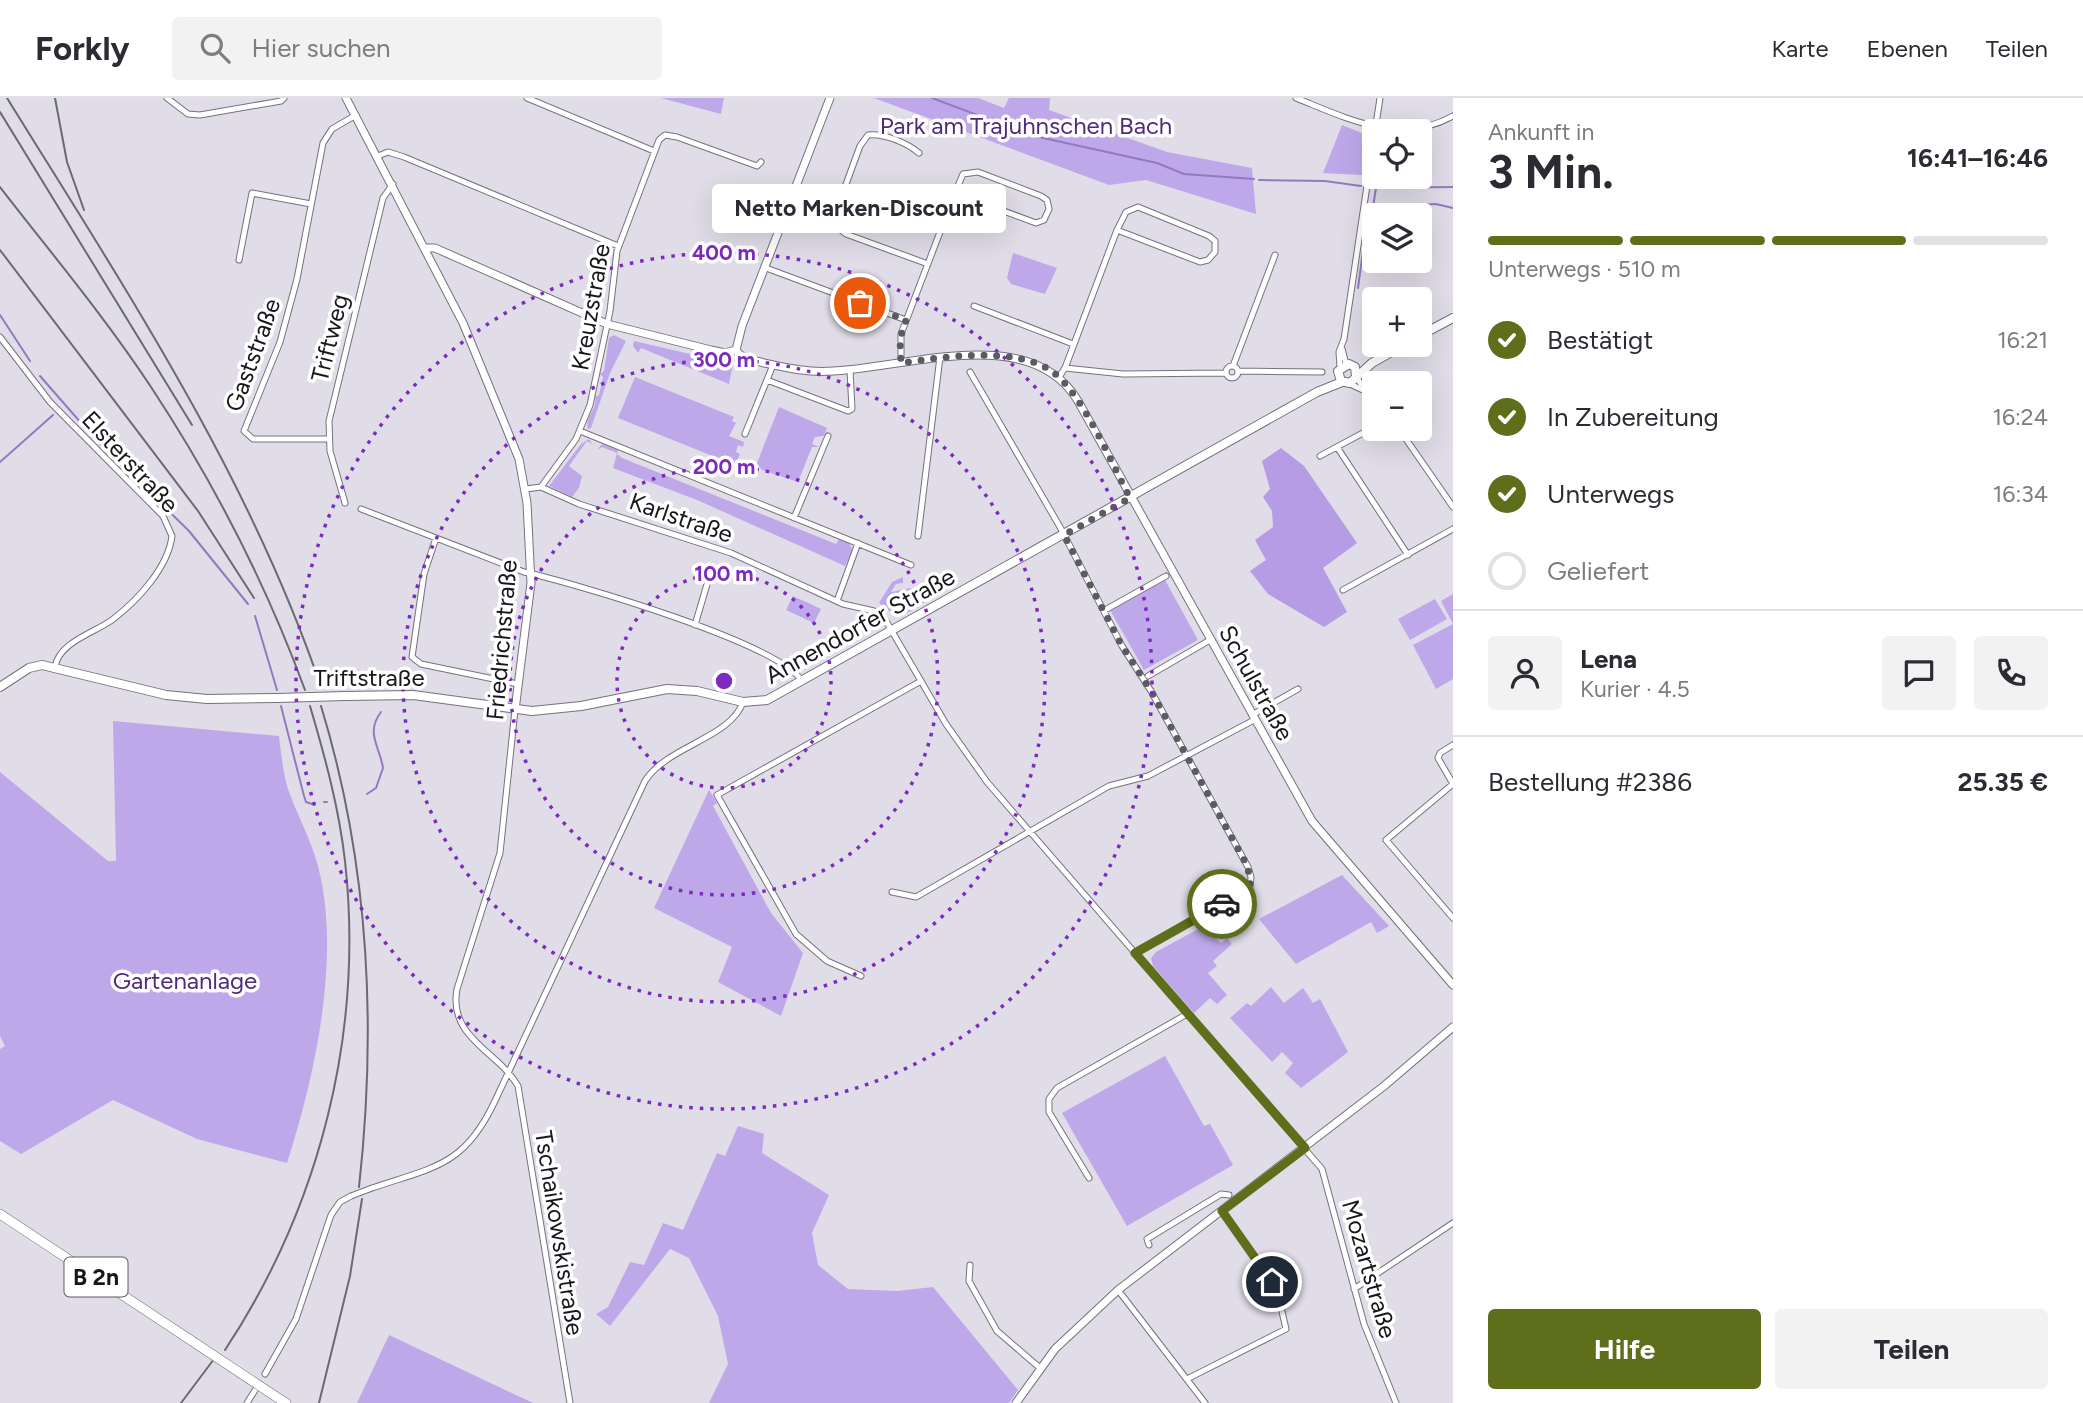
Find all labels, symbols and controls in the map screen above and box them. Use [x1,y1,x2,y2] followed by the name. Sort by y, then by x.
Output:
[172,17,662,80] search box
[35,29,130,68] text: Forkly
[196,29,234,67] icon: search
[252,32,390,64] text: Hier suchen
[1772,34,1829,63] text: Karte
[1867,34,1948,63] text: Ebenen
[1986,34,2048,63] text: Teilen
[880,111,1172,140] park label: Park am Trajuhnschen Bach
[1488,118,1594,146] text: Ankunft in
[1362,119,1432,441] map controls
[1362,119,1432,189] button: locate
[1907,142,2048,174] text: 16:41–16:46
[1488,144,1614,200] text: 3 Min.
[713,184,1007,233] callout: Netto Marken-Discount
[734,194,984,222] text: Netto Marken-Discount
[1362,203,1432,273] button: layers
[692,240,756,265] text: 400 m
[565,241,616,373] street label: Kreuzstraße
[1488,255,1681,283] text: Unterwegs · 510 m
[830,273,890,333] pin
[841,284,879,322] icon: bag
[1362,287,1432,357] button: +
[305,291,354,385] street label: Triftweg
[219,294,286,415] street label: Gaststraße
[1488,321,1526,359] icon: check
[1547,324,1653,356] text: Bestätigt
[1997,326,2048,354] text: 16:21
[693,347,755,372] text: 300 m
[1362,371,1432,441] button: −
[1488,398,1526,436] icon: check
[1547,401,1719,433] text: In Zubereitung
[1993,403,2048,431] text: 16:24
[76,405,185,518] street label: Elsterstraße
[693,454,755,479] text: 200 m
[1488,475,1526,513] icon: check
[1547,478,1674,510] text: Unterwegs
[1993,480,2048,508] text: 16:34
[626,486,737,549] street label: Karlstraße
[1547,555,1649,587] text: Geliefert
[480,559,523,721] street label: Friedrichstraße
[694,561,754,586] text: 100 m
[760,561,960,690] street label: Annendorfer Straße
[1213,620,1300,745] street label: Schulstraße
[1488,636,1562,710] button: person
[1882,636,1956,710] button: chat
[1974,636,2048,710] button: phone
[1580,643,1637,675] text: Lena
[314,663,424,692] street label: Triftstraße
[712,669,736,693] centre of rings
[1580,675,1690,703] text: Kurier · 4.5
[1488,766,1692,798] text: Bestellung #2386
[1958,766,2048,798] text: 25.35 €
[1187,869,1257,939] courier
[1203,885,1241,923] icon: car
[113,966,257,995] park label: Gartenanlage
[529,1128,590,1337] street label: Tschaikowskistraße
[1336,1196,1403,1341] street label: Mozartstraße
[1242,1252,1302,1312] pin
[64,1258,128,1296] road number: B 2n
[1253,1263,1291,1301] icon: home
[1488,1309,1761,1389] button: Hilfe
[1775,1309,2048,1389] button: Teilen

